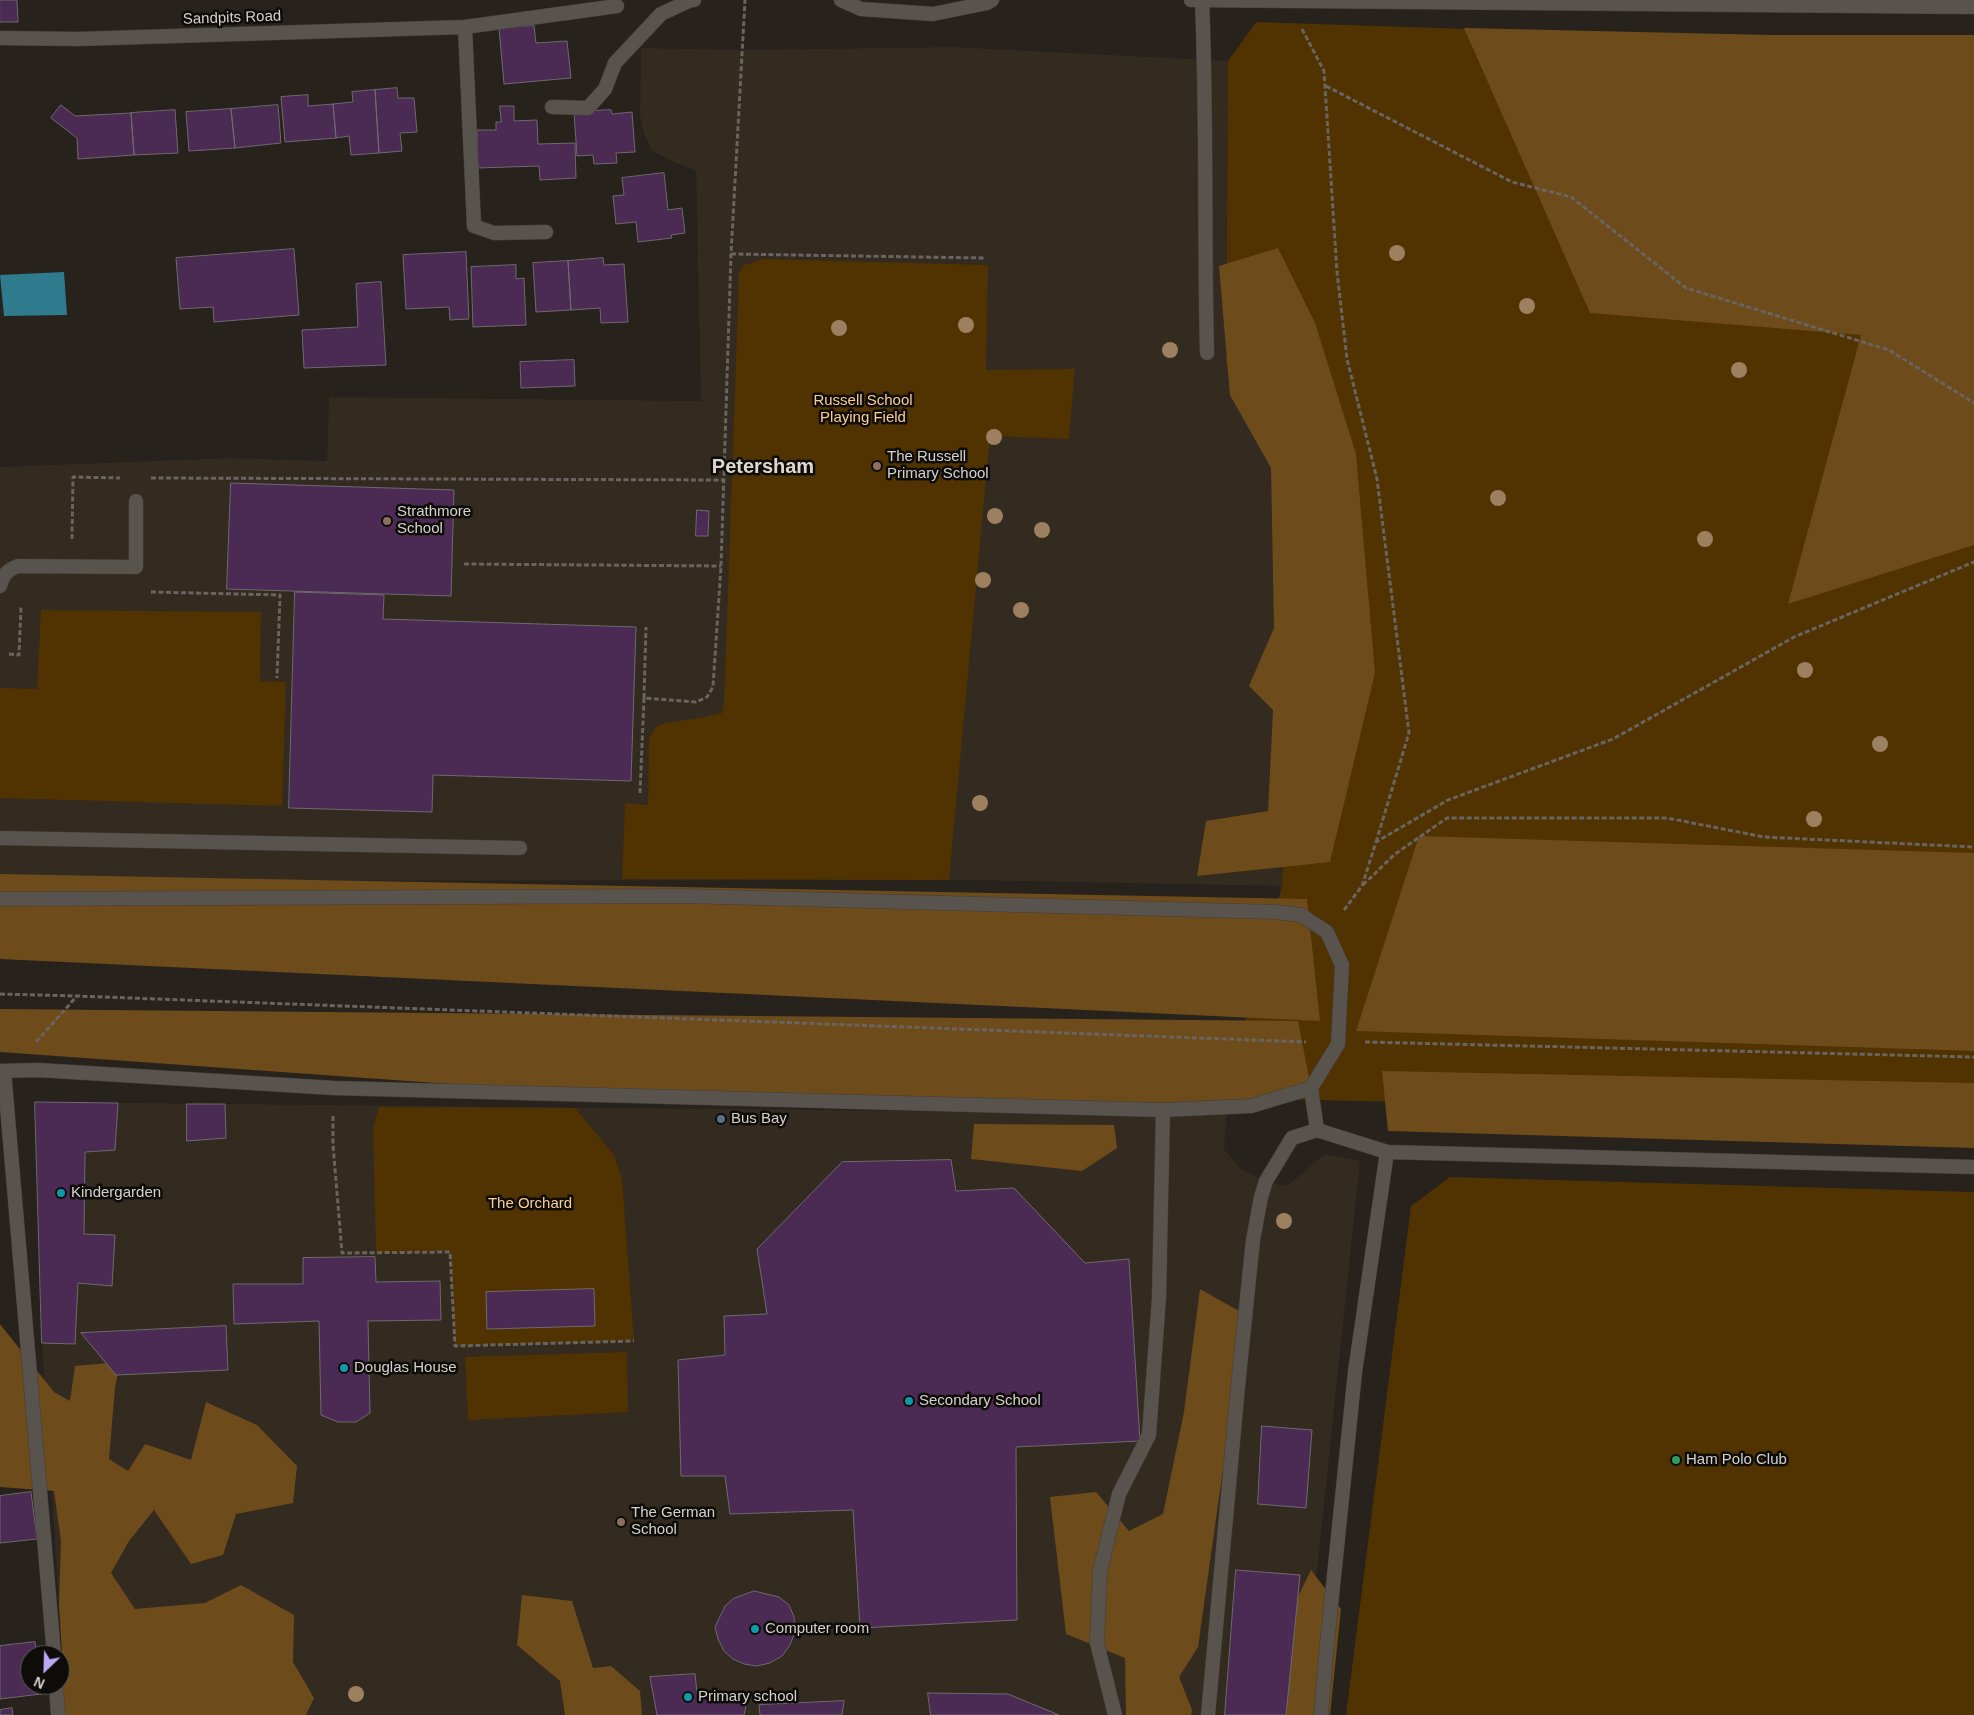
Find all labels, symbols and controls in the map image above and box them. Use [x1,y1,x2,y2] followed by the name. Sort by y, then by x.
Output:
[183,7,281,29] street label: Sandpits Road
[813,392,913,427] park label: Russell School Playing Field
[887,448,989,483] place label: The Russell Primary School
[712,455,814,479] district label: Petersham
[871,460,883,472] marker: The Russell Primary School
[397,503,471,538] place label: Strathmore School
[381,515,393,527] marker: Strathmore School
[731,1110,787,1128] place label: Bus Bay
[715,1113,727,1125] marker: Bus Bay
[71,1184,161,1202] place label: Kindergarden
[55,1187,67,1199] marker: Kindergarden
[488,1195,572,1213] park label: The Orchard
[354,1359,457,1377] place label: Douglas House
[338,1362,350,1374] marker: Douglas House
[919,1392,1041,1410] place label: Secondary School
[903,1395,915,1407] marker: Secondary School
[1686,1451,1787,1469] place label: Ham Polo Club
[1670,1454,1682,1466] marker: Ham Polo Club
[631,1504,715,1539] place label: The German School
[615,1516,627,1528] marker: The German School
[765,1620,869,1638] place label: Computer room
[749,1623,761,1635] marker: Computer room
[20,1645,70,1695] north arrow
[31,1673,47,1692] text: N
[698,1688,797,1706] place label: Primary school
[682,1691,694,1703] marker: Primary school

